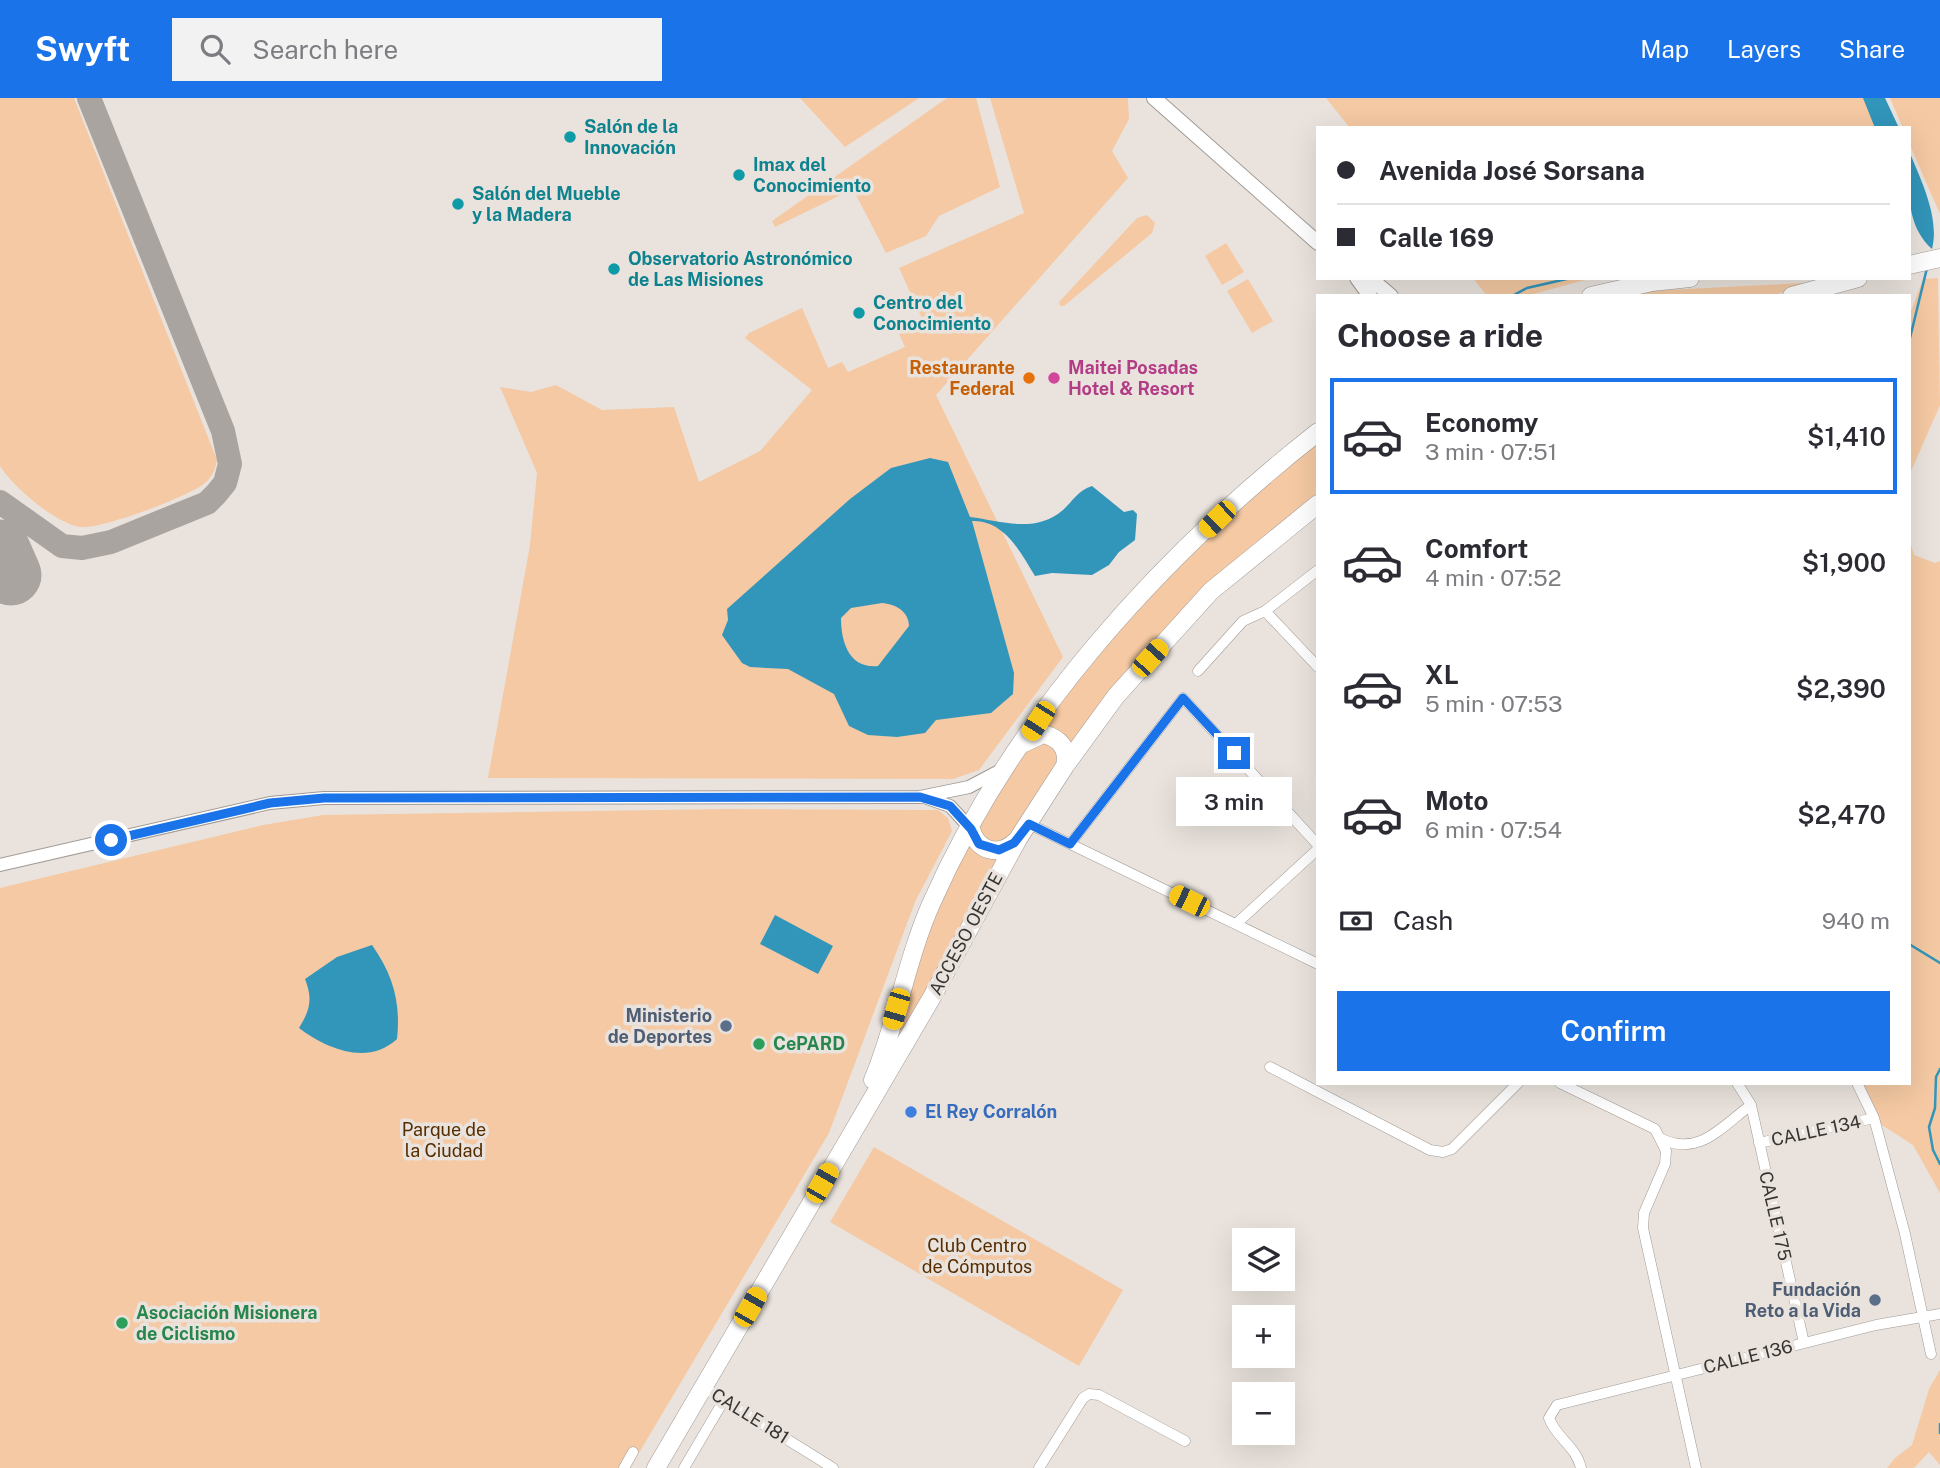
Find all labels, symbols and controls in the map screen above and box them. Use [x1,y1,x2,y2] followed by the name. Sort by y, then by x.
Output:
[172,18,662,81] search box
[35,30,130,68] text: Swyft
[196,30,234,68] icon: search
[252,34,398,65] text: Search here
[1640,35,1689,63] text: Map
[1727,35,1801,63] text: Layers
[1839,35,1905,63] text: Share
[584,116,678,158] place label: Salón de la Innovación
[562,129,578,145] marker: Salón de la Innovación
[753,154,871,196] place label: Imax del Conocimiento
[1379,155,1645,186] text: Avenida José Sorsana
[731,167,747,183] marker: Imax del Conocimiento
[472,183,621,225] place label: Salón del Mueble y la Madera
[450,196,466,212] marker: Salón del Mueble y la Madera
[1379,222,1494,253] text: Calle 169
[628,248,853,290] place label: Observatorio Astronómico de Las Misiones
[606,261,622,277] marker: Observatorio Astronómico de Las Misiones
[873,292,991,334] place label: Centro del Conocimiento
[851,305,867,321] marker: Centro del Conocimiento
[1337,317,1543,354] text: Choose a ride
[909,357,1015,399] place label: Restaurante Federal
[1068,357,1198,399] place label: Maitei Posadas Hotel & Resort
[1021,370,1037,386] marker: Restaurante Federal
[1046,370,1062,386] marker: Maitei Posadas Hotel & Resort
[1341,405,1404,468] icon: car
[1425,407,1538,438] text: Economy
[1807,421,1886,452] text: $1,410
[1425,438,1557,465] text: 3 min · 07:51
[1195,497,1240,541] car
[1341,531,1404,594] icon: car
[1425,533,1528,564] text: Comfort
[1802,547,1886,578] text: $1,900
[1425,564,1561,591] text: 4 min · 07:52
[1129,635,1172,681] car
[1341,657,1404,720] icon: car
[1425,659,1459,690] text: XL
[1796,673,1886,704] text: $2,390
[1425,690,1563,717] text: 5 min · 07:53
[1018,698,1059,744] car
[1218,737,1250,769] route end
[1176,778,1292,826] callout: 3 min
[1341,783,1404,846] icon: car
[1425,785,1488,816] text: Moto
[1204,788,1264,815] text: 3 min
[1797,799,1886,830] text: $2,470
[1425,816,1562,843] text: 6 min · 07:54
[95,824,127,856] route start
[924,869,1007,999] street label: ACCESO OESTE
[1166,882,1213,920] car
[1337,902,1375,940] icon: cash
[1393,905,1453,936] text: Cash
[1822,907,1890,934] text: 940 m
[881,986,912,1032] car
[1337,991,1890,1071] button: Confirm
[608,1005,712,1047] place label: Ministerio de Deportes
[718,1018,734,1034] marker: Ministerio de Deportes
[773,1033,845,1054] place label: CePARD
[751,1036,767,1052] marker: CePARD
[925,1101,1057,1122] place label: El Rey Corralón
[903,1104,919,1120] marker: El Rey Corralón
[1769,1111,1863,1150] street label: CALLE 134
[402,1119,486,1161] park label: Parque de la Ciudad
[803,1160,842,1206] car
[1755,1169,1796,1263] street label: CALLE 175
[1232,1228,1295,1445] map controls
[1232,1228,1295,1291] button: layers
[922,1235,1032,1277] park label: Club Centro de Cómputos
[1744,1279,1861,1321] place label: Fundación Reto a la Vida
[731,1284,770,1330] car
[1867,1292,1883,1308] marker: Fundación Reto a la Vida
[136,1302,318,1344] place label: Asociación Misionera de Ciclismo
[1232,1305,1295,1368] button: +
[114,1315,130,1331] marker: Asociación Misionera de Ciclismo
[1701,1335,1795,1378] street label: CALLE 136
[1232,1382,1295,1445] button: −
[708,1383,793,1448] street label: CALLE 181

